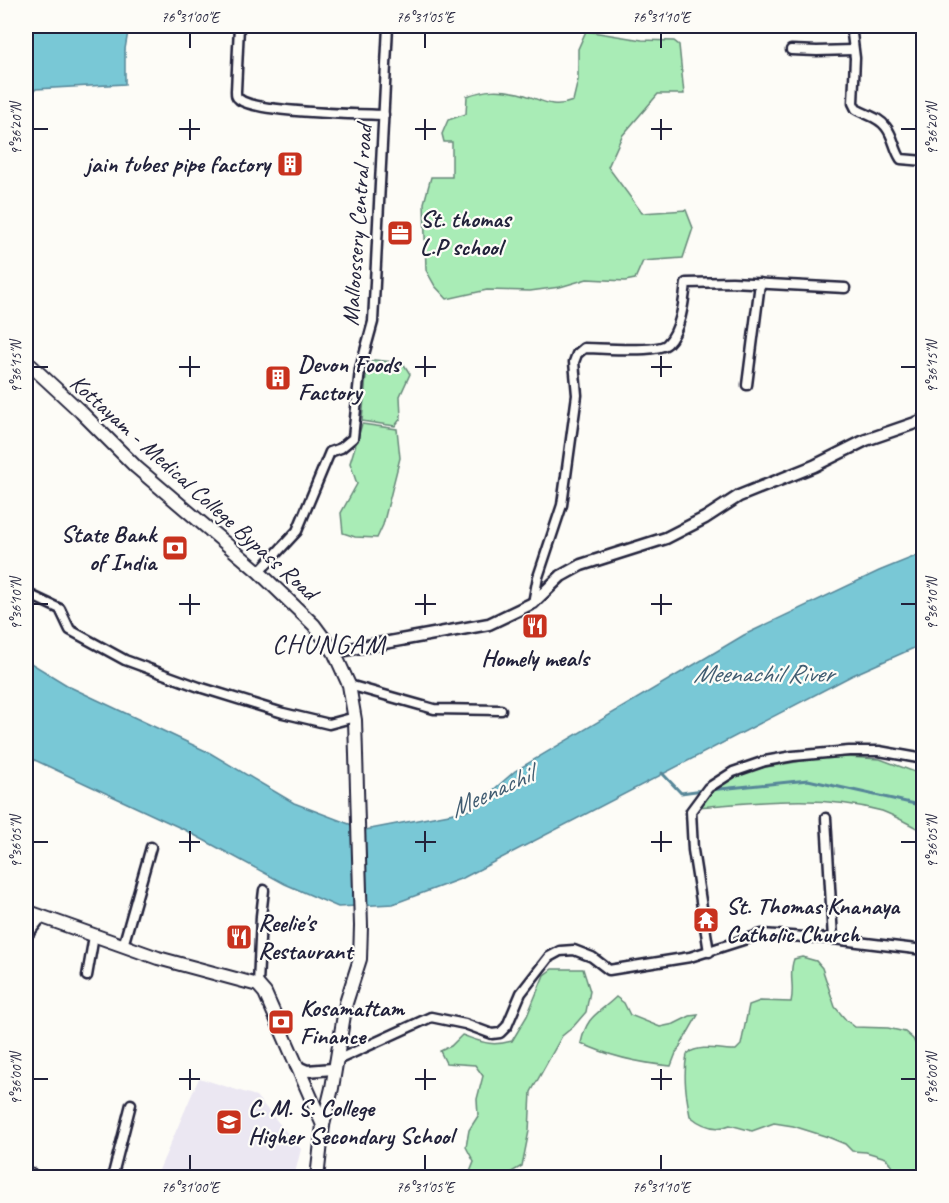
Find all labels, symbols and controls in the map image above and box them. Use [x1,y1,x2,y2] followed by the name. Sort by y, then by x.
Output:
[161,8,221,27] text: 76°31'00"E
[396,8,456,27] text: 76°31'05"E
[632,8,692,27] text: 76°31'10"E
[7,100,26,155] text: 9°36'20"N
[923,100,942,155] text: 9°36'20"N
[335,120,379,327] street label: Malloossery Central road
[83,149,273,179] place label: jain tubes pipe factory
[275,149,305,179] building icon: jain tubes pipe factory
[420,204,513,262] place label: St. thomas L.P school
[385,218,415,248] office icon: St. thomas L.P school
[7,338,26,393] text: 9°36'15"N
[923,338,942,393] text: 9°36'15"N
[298,349,403,407] place label: Devon Foods Factory
[263,363,293,393] building icon: Devon Foods Factory
[64,368,327,609] street label: Kottayam - Medical College Bypass Road
[61,519,158,577] place label: State Bank of India
[160,533,190,563] bank icon: State Bank of India
[7,575,26,630] text: 9°36'10"N
[923,575,942,630] text: 9°36'10"N
[520,611,550,641] restaurant icon: Homely meals
[272,627,387,661] district label: CHUNGAM
[481,643,591,673] place label: Homely meals
[693,657,837,690] water label: Meenachil River
[444,754,546,825] water label: Meenachil
[7,813,26,868] text: 9°36'05"N
[923,813,942,868] text: 9°36'05"N
[726,891,901,949] place label: St. Thomas Knanaya Catholic Church
[691,905,721,935] temple icon: St. Thomas Knanaya Catholic Church
[258,908,355,966] place label: Reelie's Restaurant
[224,922,254,952] restaurant icon: Reelie's Restaurant
[300,993,405,1051] place label: Kosamattam Finance
[266,1007,296,1037] bank icon: Kosamattam Finance
[7,1050,26,1105] text: 9°36'00"N
[923,1050,942,1105] text: 9°36'00"N
[248,1093,458,1151] place label: C. M. S. College Higher Secondary School
[214,1107,244,1137] school or university icon: C. M. S. College Higher Secondary School
[161,1178,221,1197] text: 76°31'00"E
[396,1178,456,1197] text: 76°31'05"E
[632,1178,692,1197] text: 76°31'10"E

